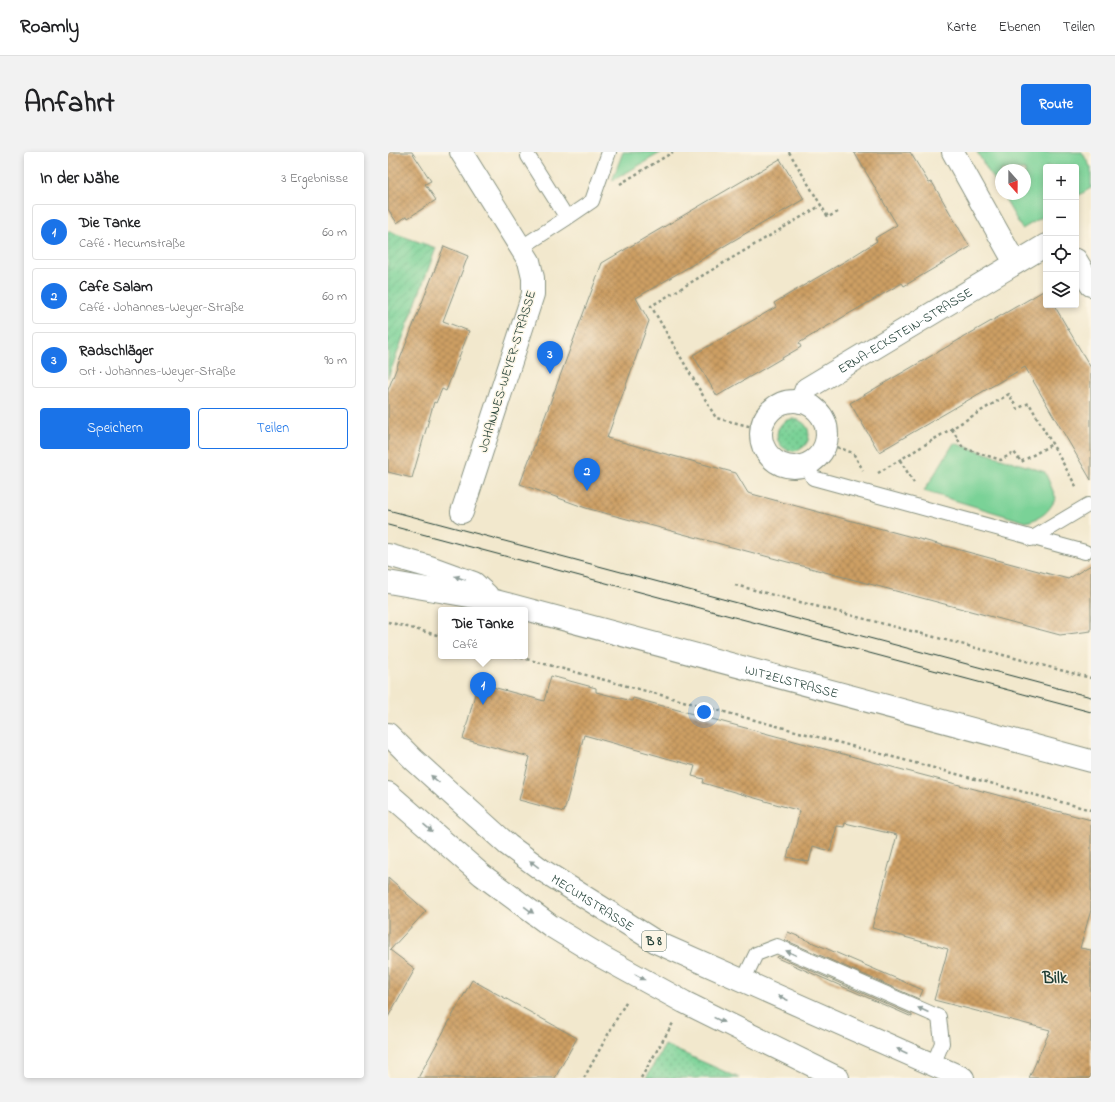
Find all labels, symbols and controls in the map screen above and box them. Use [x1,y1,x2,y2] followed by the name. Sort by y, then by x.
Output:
[20,14,79,41] text: Roamly
[947,17,976,38] text: Karte
[998,17,1041,38] text: Ebenen
[1063,17,1095,38] text: Teilen
[24,84,115,125] text: Anfahrt
[1021,84,1091,125] button: Route
[995,164,1031,200] north arrow
[1043,164,1079,308] map controls
[1043,164,1079,200] button: +
[40,166,119,191] text: In der Nähe
[281,169,348,188] text: 3 Ergebnisse
[1043,200,1079,236] button: −
[79,212,141,234] text: Die Tanke
[52,223,56,242] text: 1
[322,223,347,242] text: 60 m
[79,234,185,253] text: Café · Mecumstraße
[1043,236,1079,272] button: locate
[1043,272,1079,308] button: layers
[79,276,153,298] text: Cafe Salam
[834,283,977,379] street label: ERNA-ECKSTEIN-STRASSE
[51,287,57,306] text: 2
[322,287,347,306] text: 60 m
[474,288,541,455] street label: JOHANNES-WEYER-STRASSE
[79,298,244,317] text: Café · Johannes-Weyer-Straße
[79,340,153,362] text: Radschläger
[537,341,563,374] pin: 3
[51,351,57,370] text: 3
[324,351,347,370] text: 90 m
[79,362,236,381] text: Ort · Johannes-Weyer-Straße
[40,408,190,449] button: Speichern
[198,408,348,449] button: Teilen
[574,458,600,491] pin: 2
[454,575,466,581] one-way arrow
[438,607,528,659] popup
[452,613,514,635] text: Die Tanke
[452,635,477,654] text: Café
[742,660,841,704] street label: WITZELSTRASSE
[470,672,496,705] pin: 1
[694,702,714,722] your location
[430,775,440,784] one-way arrow
[423,823,432,832] one-way arrow
[528,860,539,868] one-way arrow
[547,870,637,937] street label: MECUMSTRASSE
[523,905,534,914] one-way arrow
[642,931,666,951] road number: B 8
[784,949,796,955] one-way arrow
[1042,966,1068,991] district label: Bilk
[634,974,645,980] one-way arrow
[776,995,788,1001] one-way arrow
[916,1007,928,1013] one-way arrow
[714,1017,725,1023] one-way arrow
[896,1048,907,1054] one-way arrow

